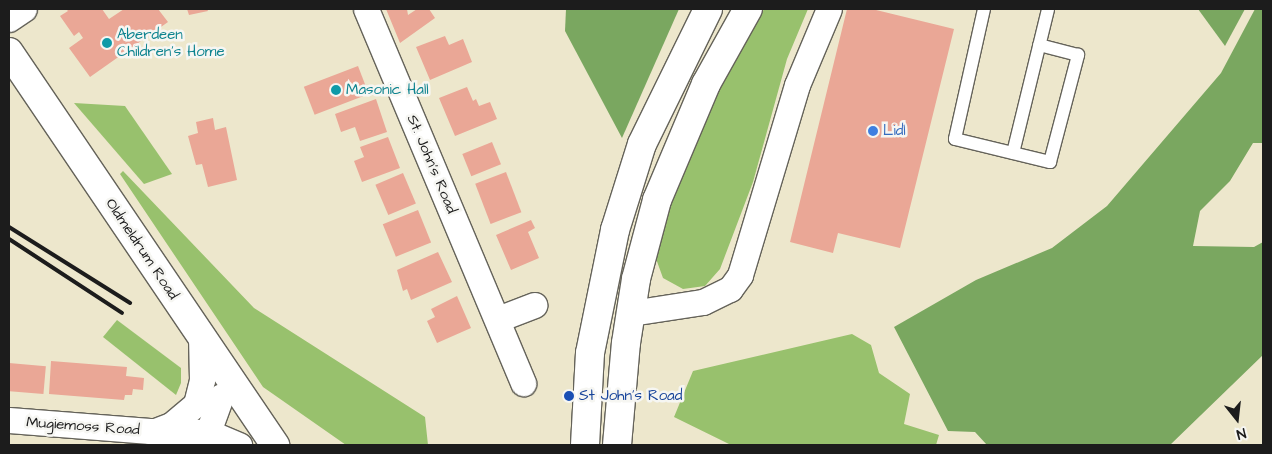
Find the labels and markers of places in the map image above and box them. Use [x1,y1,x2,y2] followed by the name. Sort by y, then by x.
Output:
[117,25,225,60] place label: Aberdeen Children's Home
[101,37,113,49] marker: Aberdeen Children's Home
[346,81,429,99] place label: Masonic Hall
[330,84,342,96] marker: Masonic Hall
[883,122,906,140] place label: Lidl
[867,125,879,137] marker: Lidl
[579,387,682,405] place label: St John's Road
[563,390,575,402] marker: St John's Road

